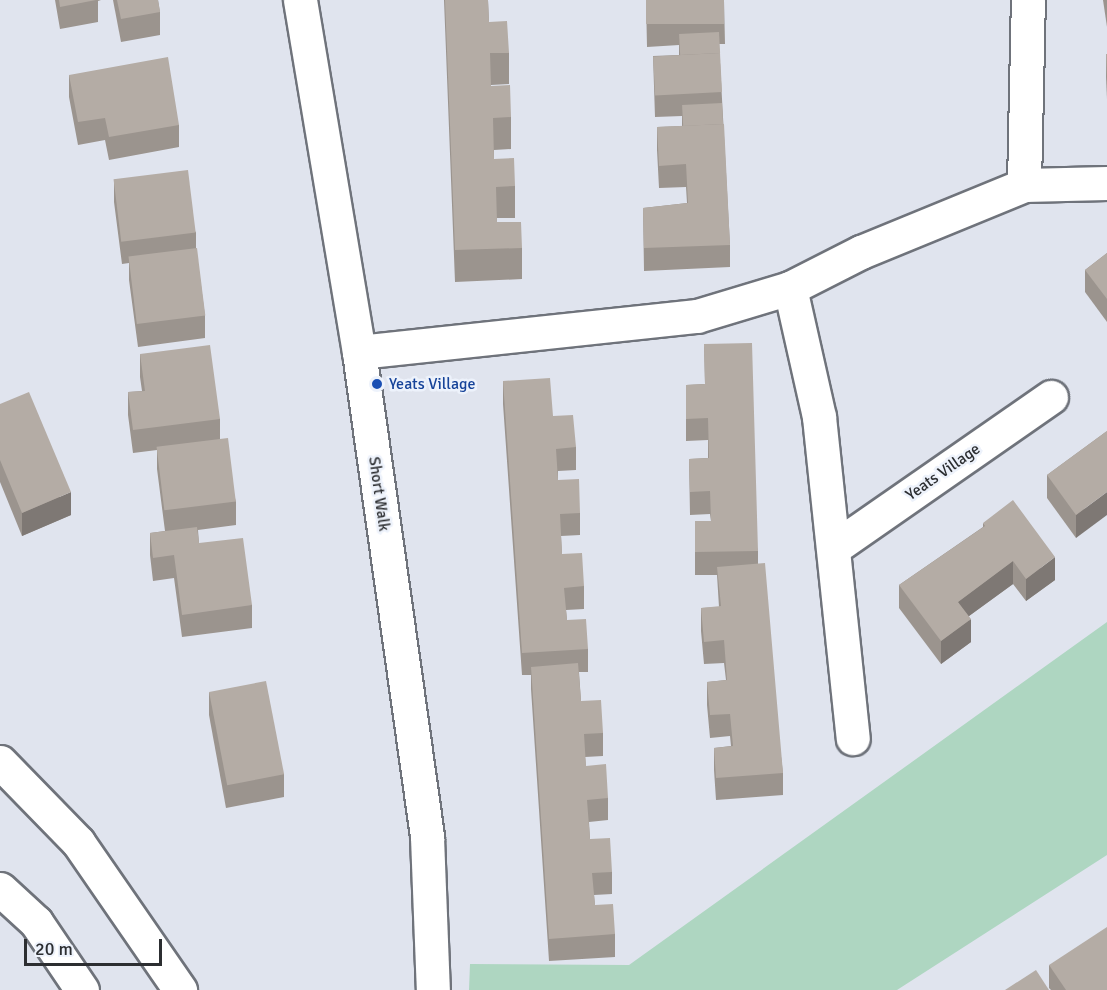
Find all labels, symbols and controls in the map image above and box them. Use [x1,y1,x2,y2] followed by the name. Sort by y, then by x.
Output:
[389,374,475,394] place label: Yeats Village
[370,377,384,391] marker: Yeats Village
[902,439,984,505] street label: Yeats Village
[364,455,394,533] street label: Short Walk
[27,927,165,965] scale bar
[35,938,73,960] text: 20 m

